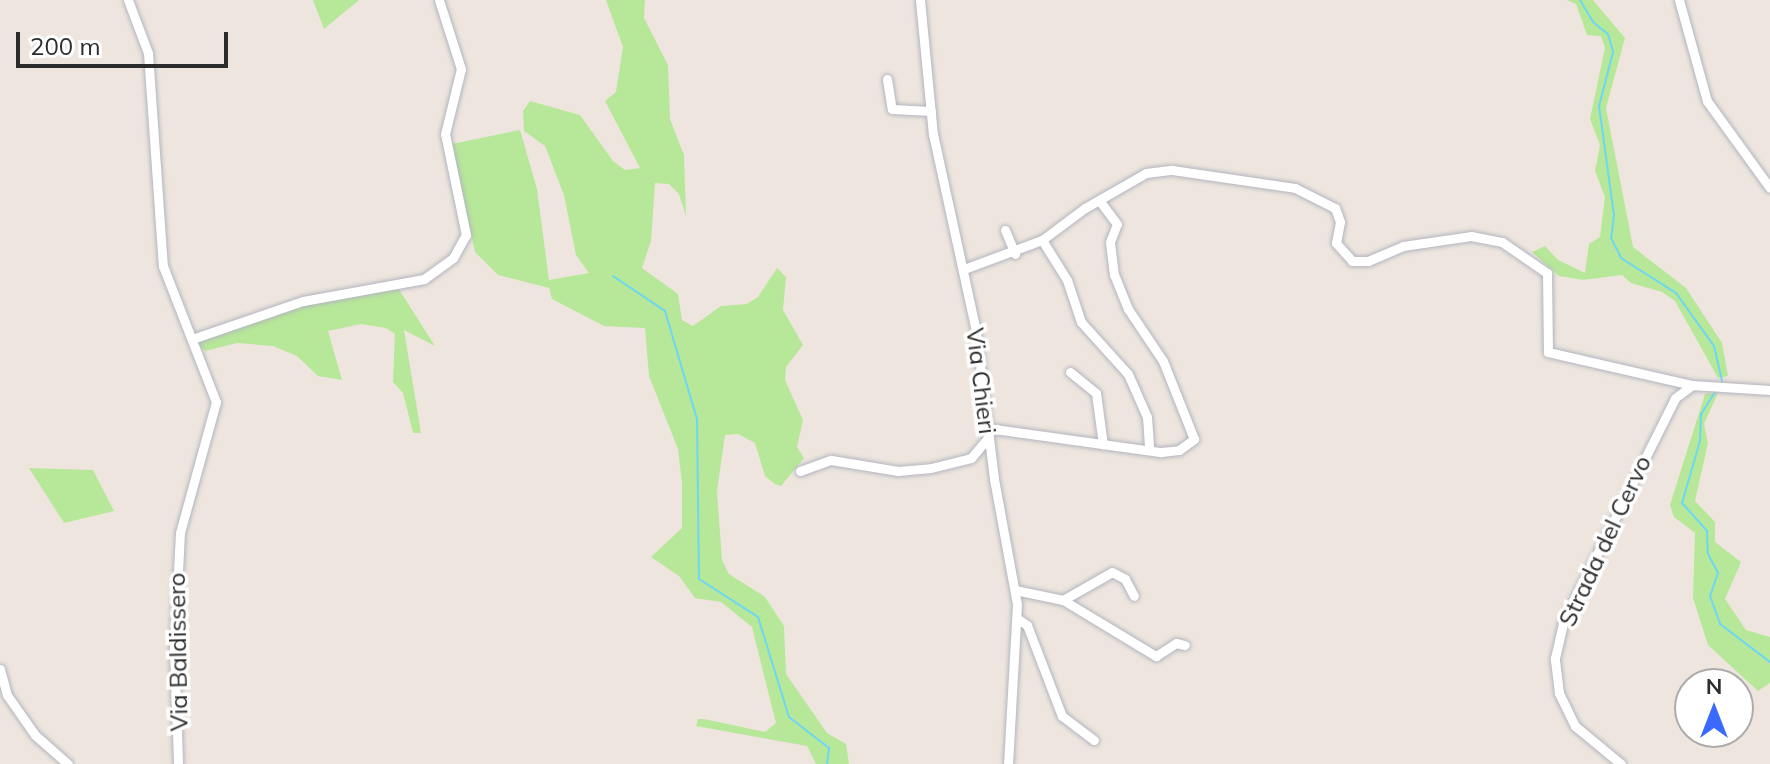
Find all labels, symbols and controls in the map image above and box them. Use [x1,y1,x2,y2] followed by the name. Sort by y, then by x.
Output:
[20,16,232,66] scale bar
[30,31,101,61] text: 200 m
[960,326,1002,436] street label: Via Chieri
[1553,451,1657,631] street label: Strada del Cervo
[162,572,194,732] street label: Via Baldissero
[1674,668,1754,748] north arrow
[1706,672,1722,700] text: N

